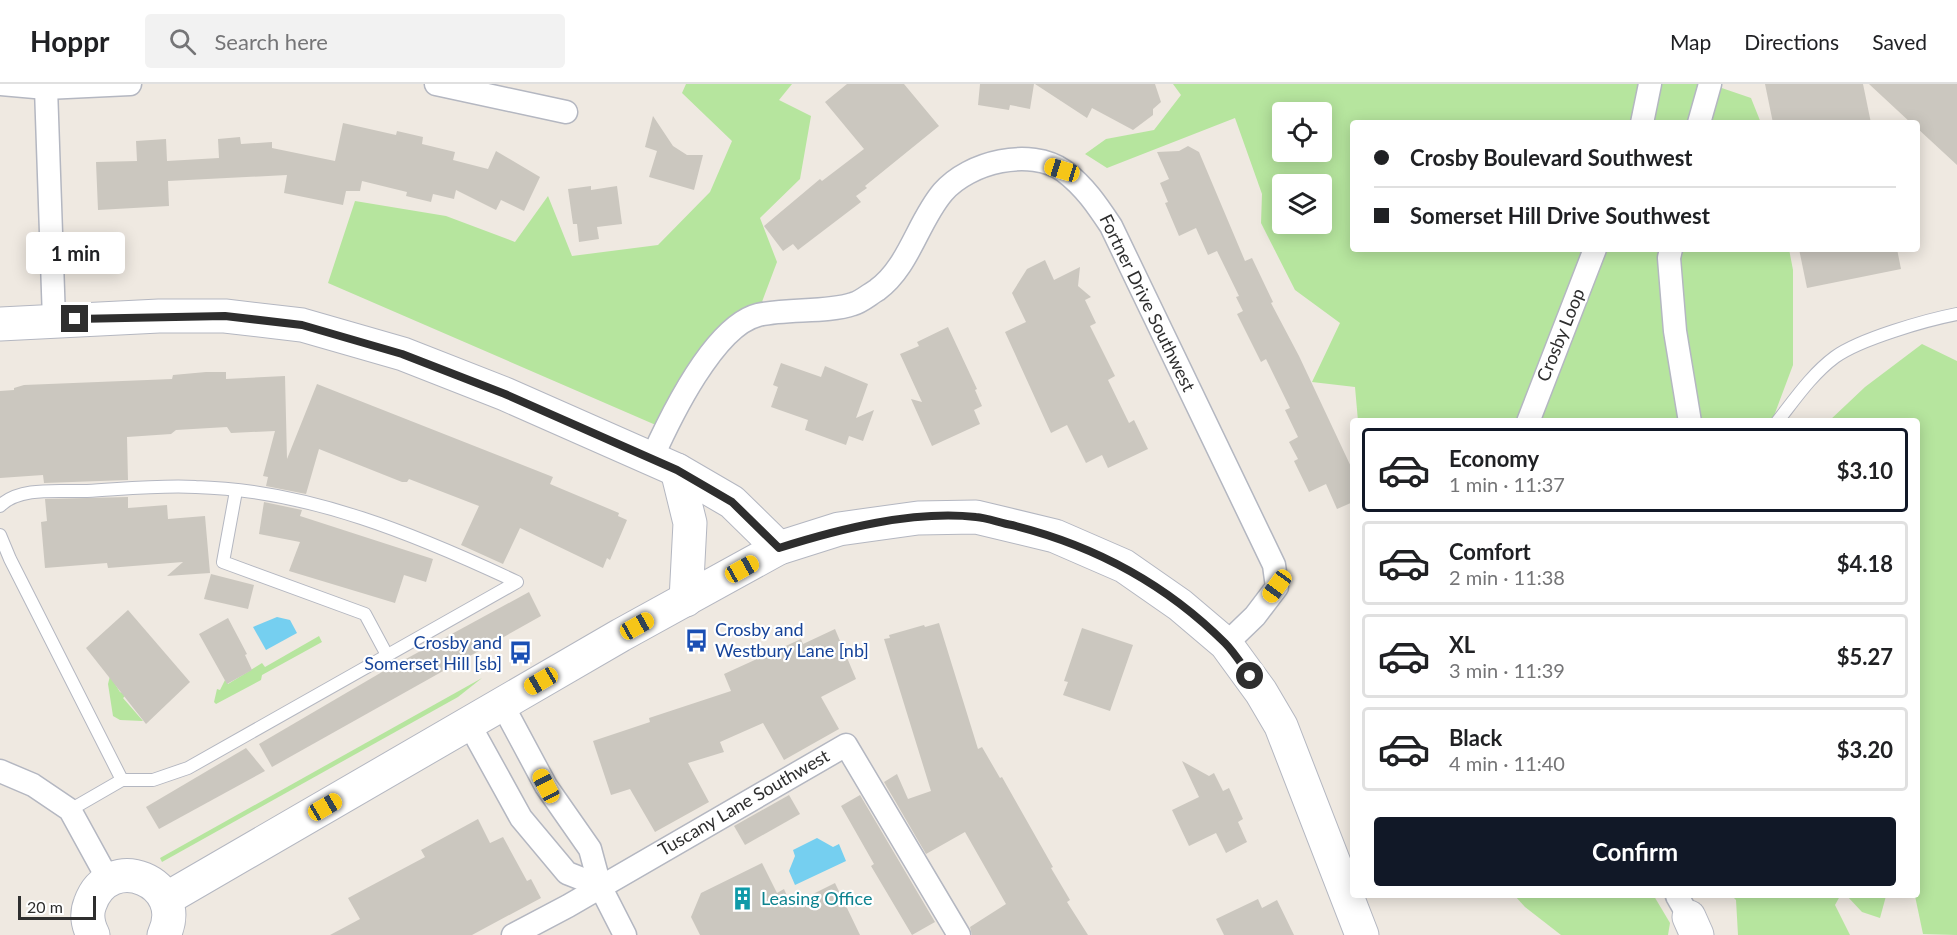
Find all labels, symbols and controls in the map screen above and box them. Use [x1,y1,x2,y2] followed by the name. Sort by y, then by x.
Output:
[145,14,565,68] search box
[30,24,109,58] text: Hoppr
[166,25,199,58] icon: search
[214,28,328,55] text: Search here
[1670,29,1711,54] text: Map
[1744,29,1839,54] text: Directions
[1872,29,1927,54] text: Saved
[1272,102,1332,234] map controls
[1272,102,1332,162] button: locate
[1410,144,1693,171] text: Crosby Boulevard Southwest
[1042,156,1082,184] car
[1272,174,1332,234] button: layers
[1410,202,1710,229] text: Somerset Hill Drive Southwest
[1095,210,1201,395] street label: Fortner Drive Southwest
[26,232,124,274] callout: 1 min
[51,241,100,265] text: 1 min
[1531,285,1589,384] street label: Crosby Loop
[61,305,88,332] route end
[1377,443,1431,497] icon: car
[1449,445,1539,472] text: Economy
[1837,457,1893,484] text: $3.10
[1449,472,1565,496] text: 1 min · 11:37
[1377,536,1431,590] icon: car
[1449,538,1531,565] text: Comfort
[1837,550,1893,577] text: $4.18
[722,552,762,586] car
[1449,565,1565,589] text: 2 min · 11:38
[1259,566,1295,606] car
[617,609,657,643] car
[715,618,869,661] place label: Crosby and Westbury Lane [nb]
[684,627,710,653] bus stop icon: Crosby and Westbury Lane [nb]
[1377,629,1431,683] icon: car
[364,631,502,674] place label: Crosby and Somerset Hill [sb]
[1449,631,1475,658] text: XL
[507,640,533,666] bus stop icon: Crosby and Somerset Hill [sb]
[1837,643,1893,670] text: $5.27
[1449,658,1565,682] text: 3 min · 11:39
[1236,662,1263,689] route start
[521,664,561,698] car
[1377,722,1431,776] icon: car
[1449,724,1502,751] text: Black
[1837,736,1893,763] text: $3.20
[654,744,833,860] street label: Tuscany Lane Southwest
[1449,751,1565,775] text: 4 min · 11:40
[530,766,562,806] car
[305,790,345,824] car
[1374,817,1896,886] button: Confirm
[730,886,756,912] building icon: Leasing Office
[761,887,872,909] place label: Leasing Office
[18,893,96,920] scale bar
[27,897,63,916] text: 20 m

